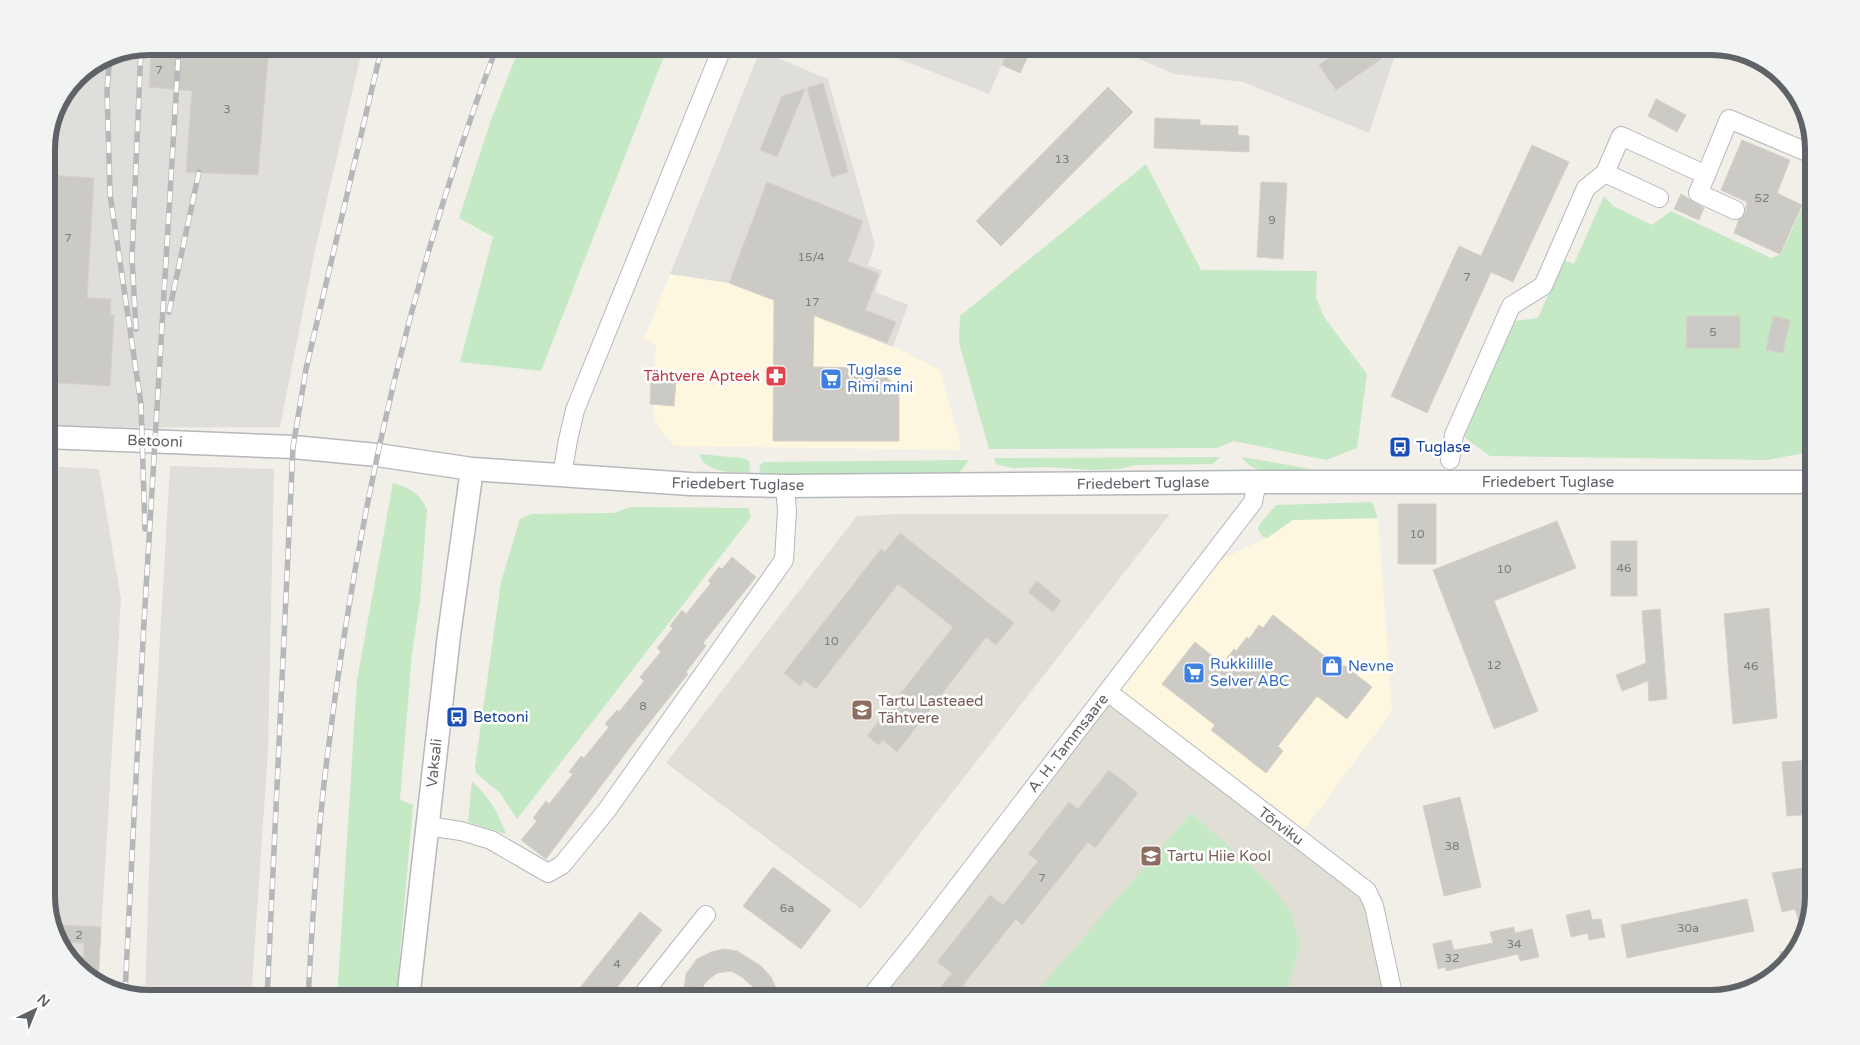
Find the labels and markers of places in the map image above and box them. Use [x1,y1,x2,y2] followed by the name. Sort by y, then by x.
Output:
[847,361,913,396] place label: Tuglase Rimi mini
[764,364,788,388] pharmacy icon: Tähtvere Apteek
[643,367,760,385] place label: Tähtvere Apteek
[819,367,843,391] supermarket icon: Tuglase Rimi mini
[1388,435,1412,459] bus stop icon: Tuglase
[1416,438,1471,456] place label: Tuglase
[1320,654,1344,678] shop icon: Nevne
[1210,655,1289,690] place label: Rukkilille Selver ABC
[1348,657,1394,675] place label: Nevne
[1182,661,1206,685] supermarket icon: Rukkilille Selver ABC
[878,692,984,727] place label: Tartu Lasteaed Tähtvere
[850,698,874,722] school or university icon: Tartu Lasteaed Tähtvere
[445,705,469,729] bus stop icon: Betooni
[473,708,529,726] place label: Betooni
[1139,844,1163,868] school or university icon: Tartu Hiie Kool
[1167,847,1271,865] place label: Tartu Hiie Kool

